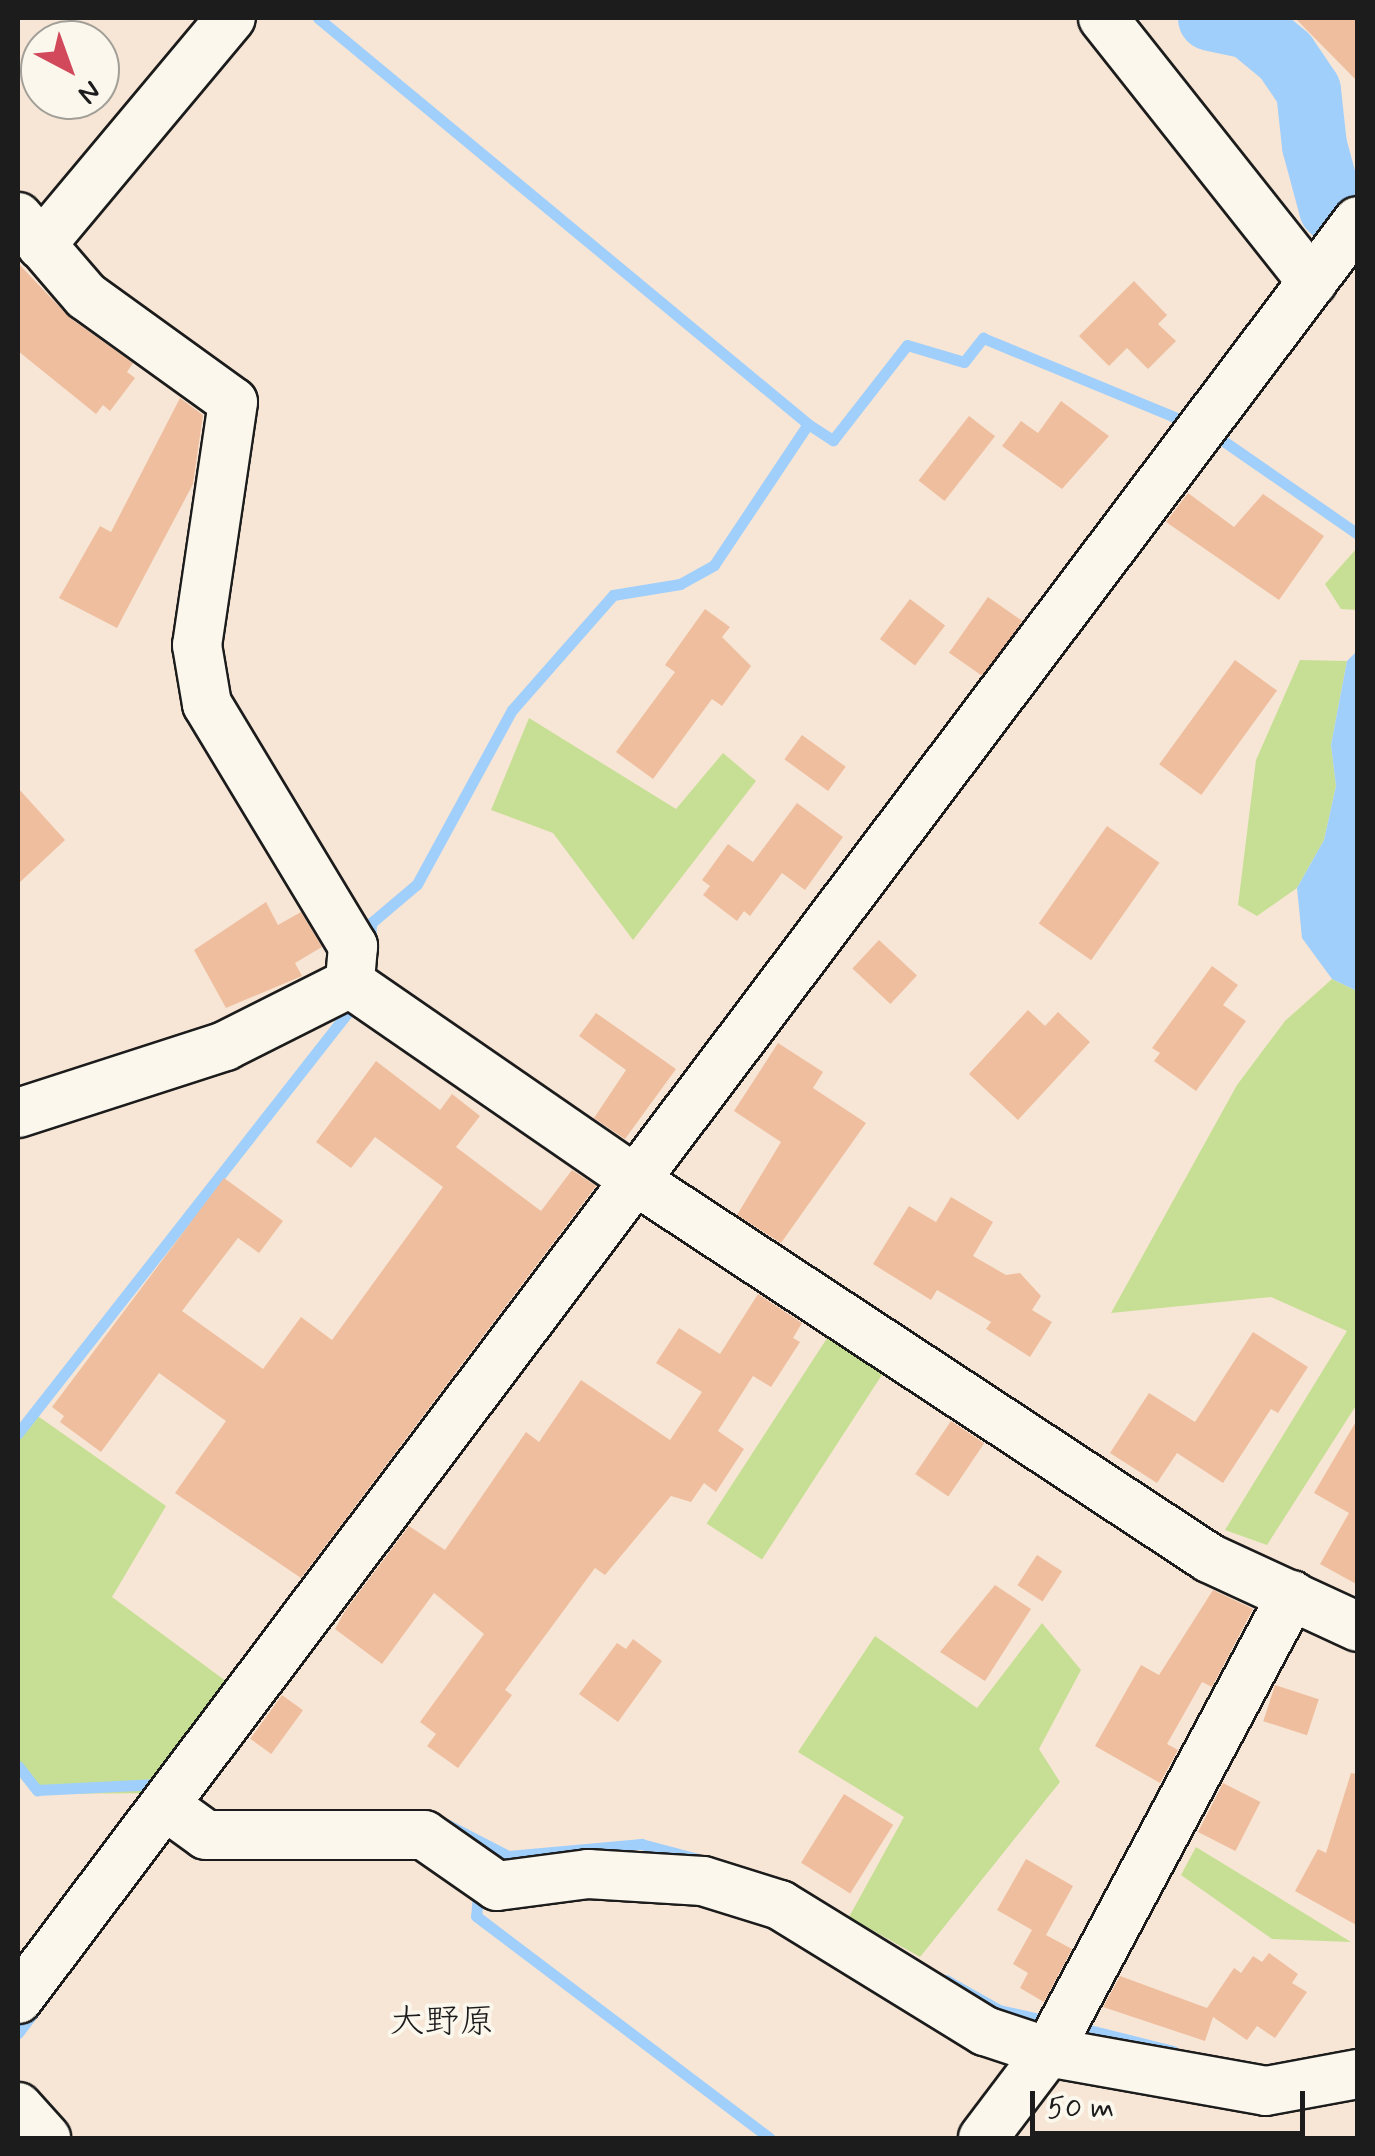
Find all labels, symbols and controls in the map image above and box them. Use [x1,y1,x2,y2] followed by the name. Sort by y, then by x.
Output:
[20,20,120,120] north arrow
[70,71,108,112] text: N
[390,2001,494,2043] district label: 大野原
[1035,2071,1310,2133] scale bar
[1047,2089,1114,2128] text: 50 m

